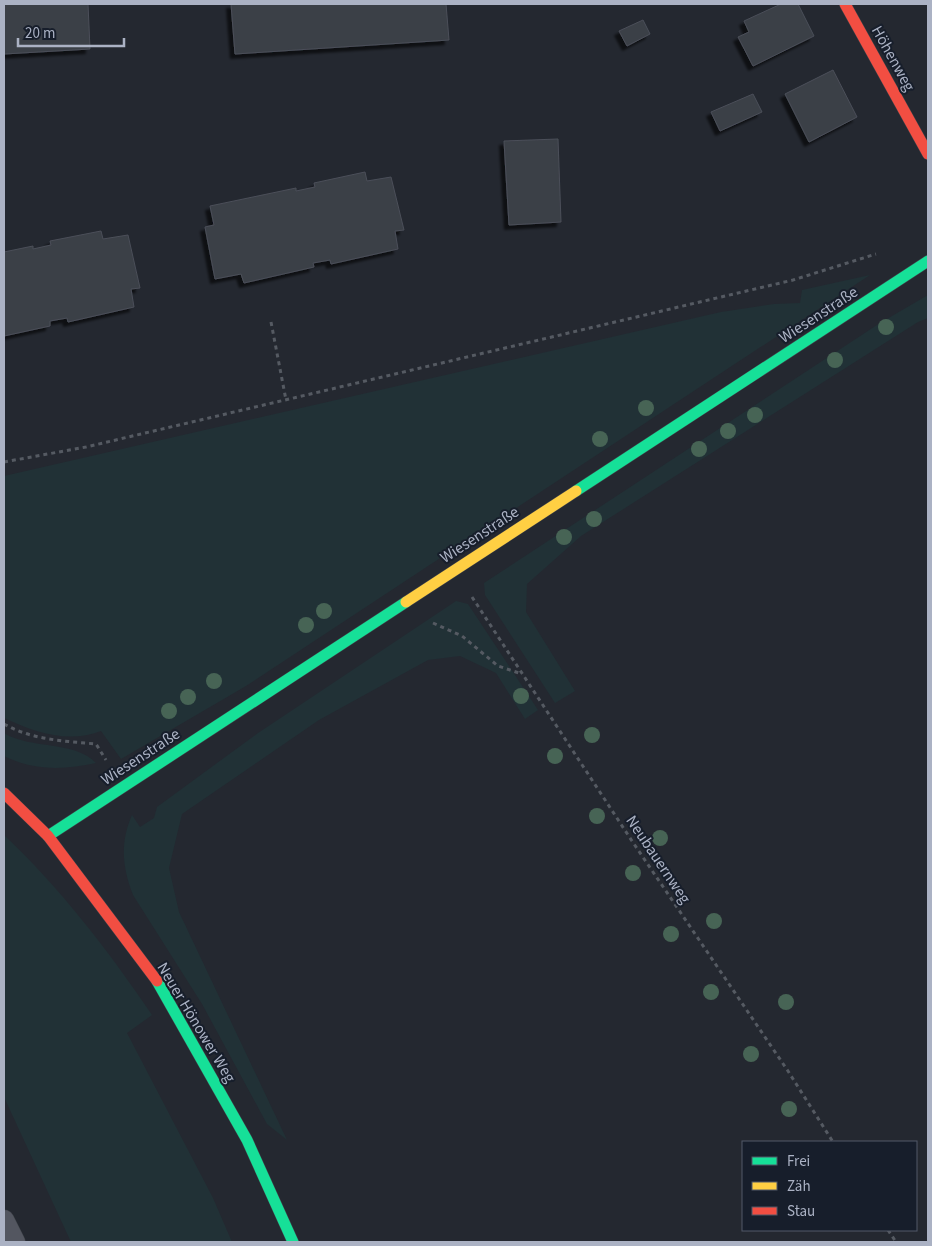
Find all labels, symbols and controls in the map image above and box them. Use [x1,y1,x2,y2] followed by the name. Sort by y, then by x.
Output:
[18,15,124,47] scale bar
[866,22,920,95] street label: Höhenweg
[25,23,55,44] text: 20 m
[775,281,862,349] street label: Wiesenstraße
[436,501,523,569] street label: Wiesenstraße
[97,723,184,791] street label: Wiesenstraße
[621,811,696,908] street label: Neubauernweg
[152,958,241,1087] street label: Neuer Hönower Weg
[742,1141,917,1231] legend
[787,1151,810,1172] text: Frei
[787,1176,811,1197] text: Zäh
[787,1201,815,1222] text: Stau

